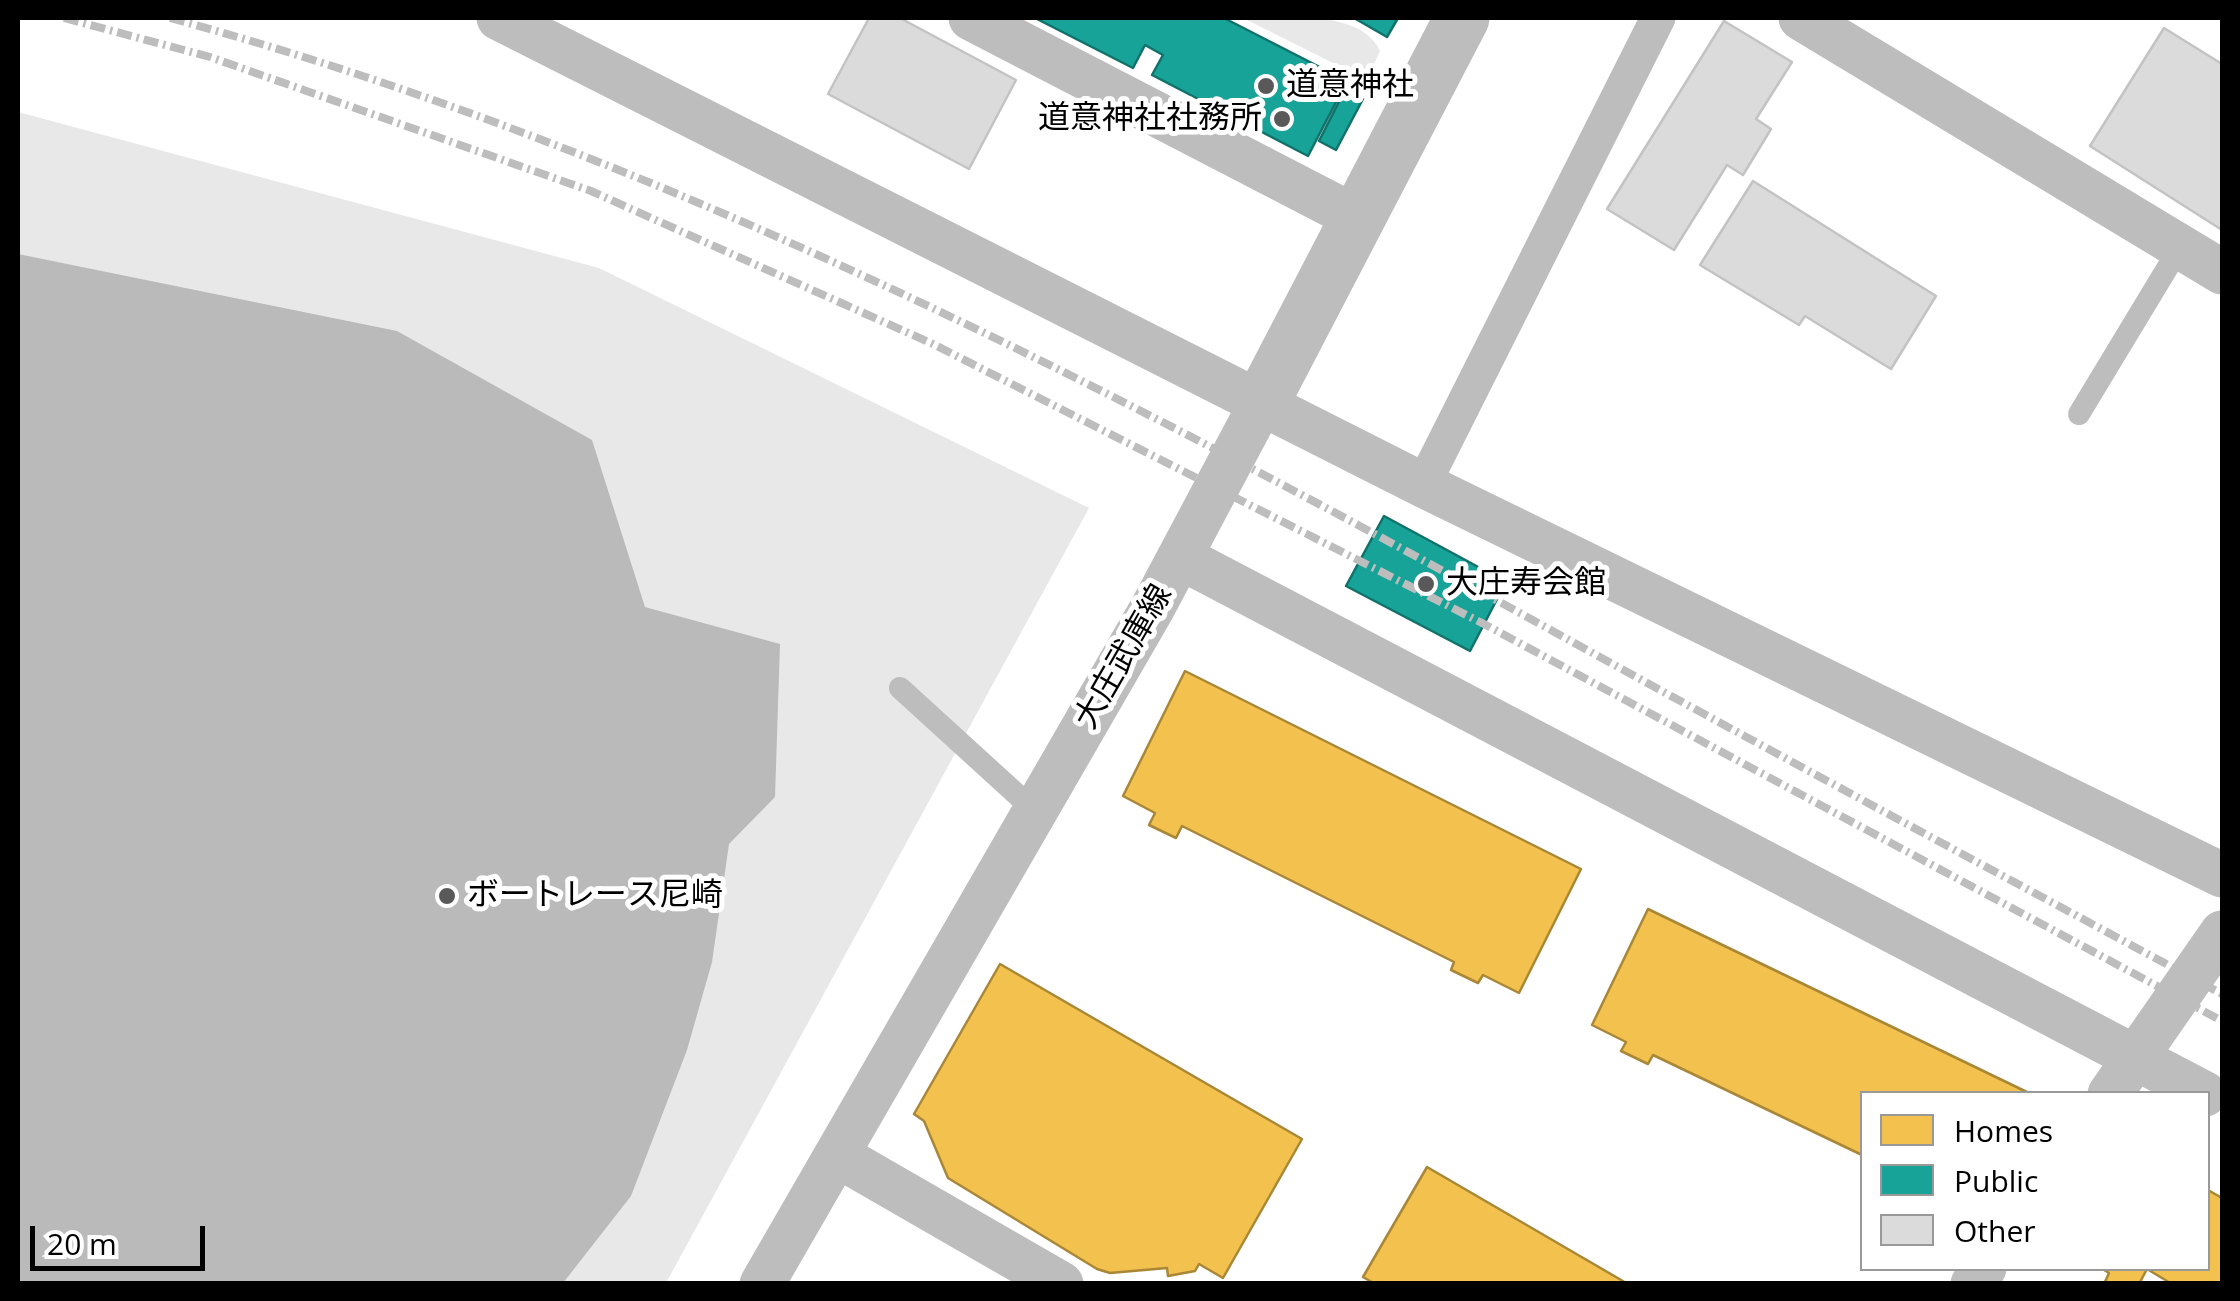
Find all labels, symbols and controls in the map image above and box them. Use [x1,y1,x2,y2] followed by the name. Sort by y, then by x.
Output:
[1286,67,1414,105] place label: 道意神社
[1255,75,1277,97] marker: 道意神社
[1038,100,1262,138] place label: 道意神社社務所
[1271,108,1293,130] marker: 道意神社社務所
[1446,565,1606,603] place label: 大庄寿会館
[1415,573,1437,595] marker: 大庄寿会館
[1067,578,1181,736] street label: 大庄武庫線
[467,877,723,915] place label: ボートレース尼崎
[436,885,458,907] marker: ボートレース尼崎
[1860,1091,2210,1271] legend
[1954,1110,2053,1151] text: Homes
[1954,1160,2038,1201] text: Public
[35,1206,210,1268] scale bar
[1954,1210,2036,1251] text: Other
[47,1223,117,1264] text: 20 m

